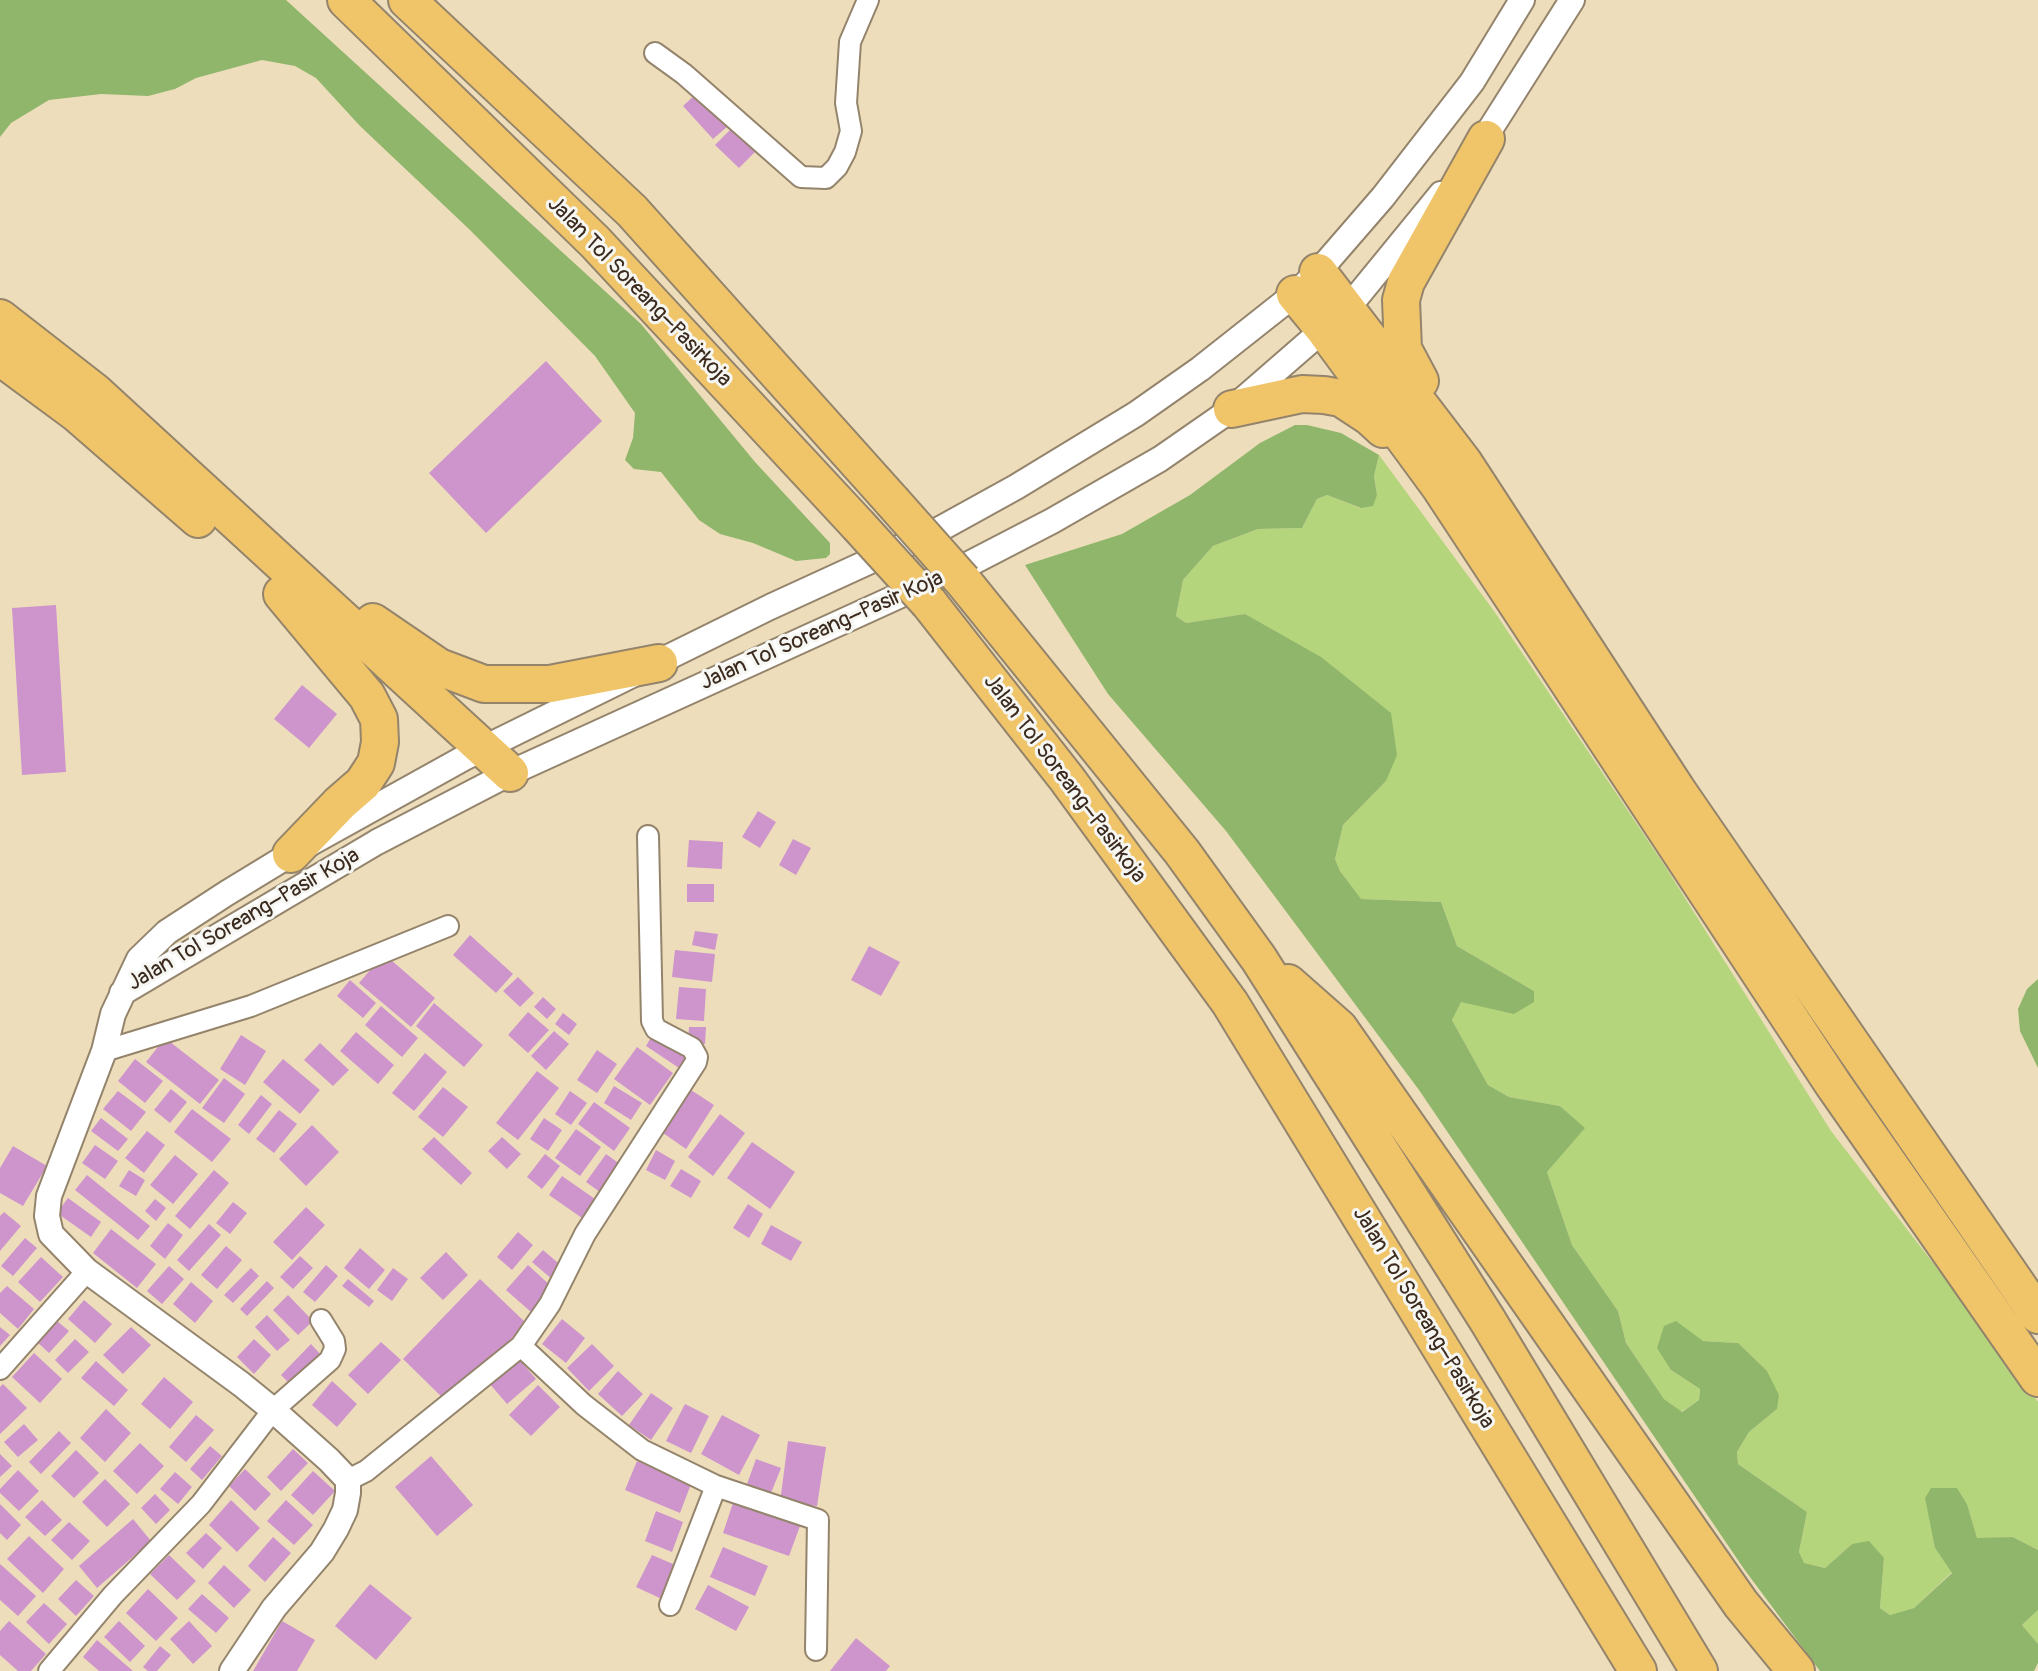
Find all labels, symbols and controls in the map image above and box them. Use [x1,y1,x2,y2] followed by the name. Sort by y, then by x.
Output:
[541,191,737,393] street label: Jalan Tol Soreang–Pasirkoja
[696,565,948,697] street label: Jalan Tol Soreang–Pasir Koja
[977,670,1151,888] street label: Jalan Tol Soreang–Pasirkoja
[124,843,364,997] street label: Jalan Tol Soreang–Pasir Koja
[1346,1202,1500,1434] street label: Jalan Tol Soreang–Pasirkoja

